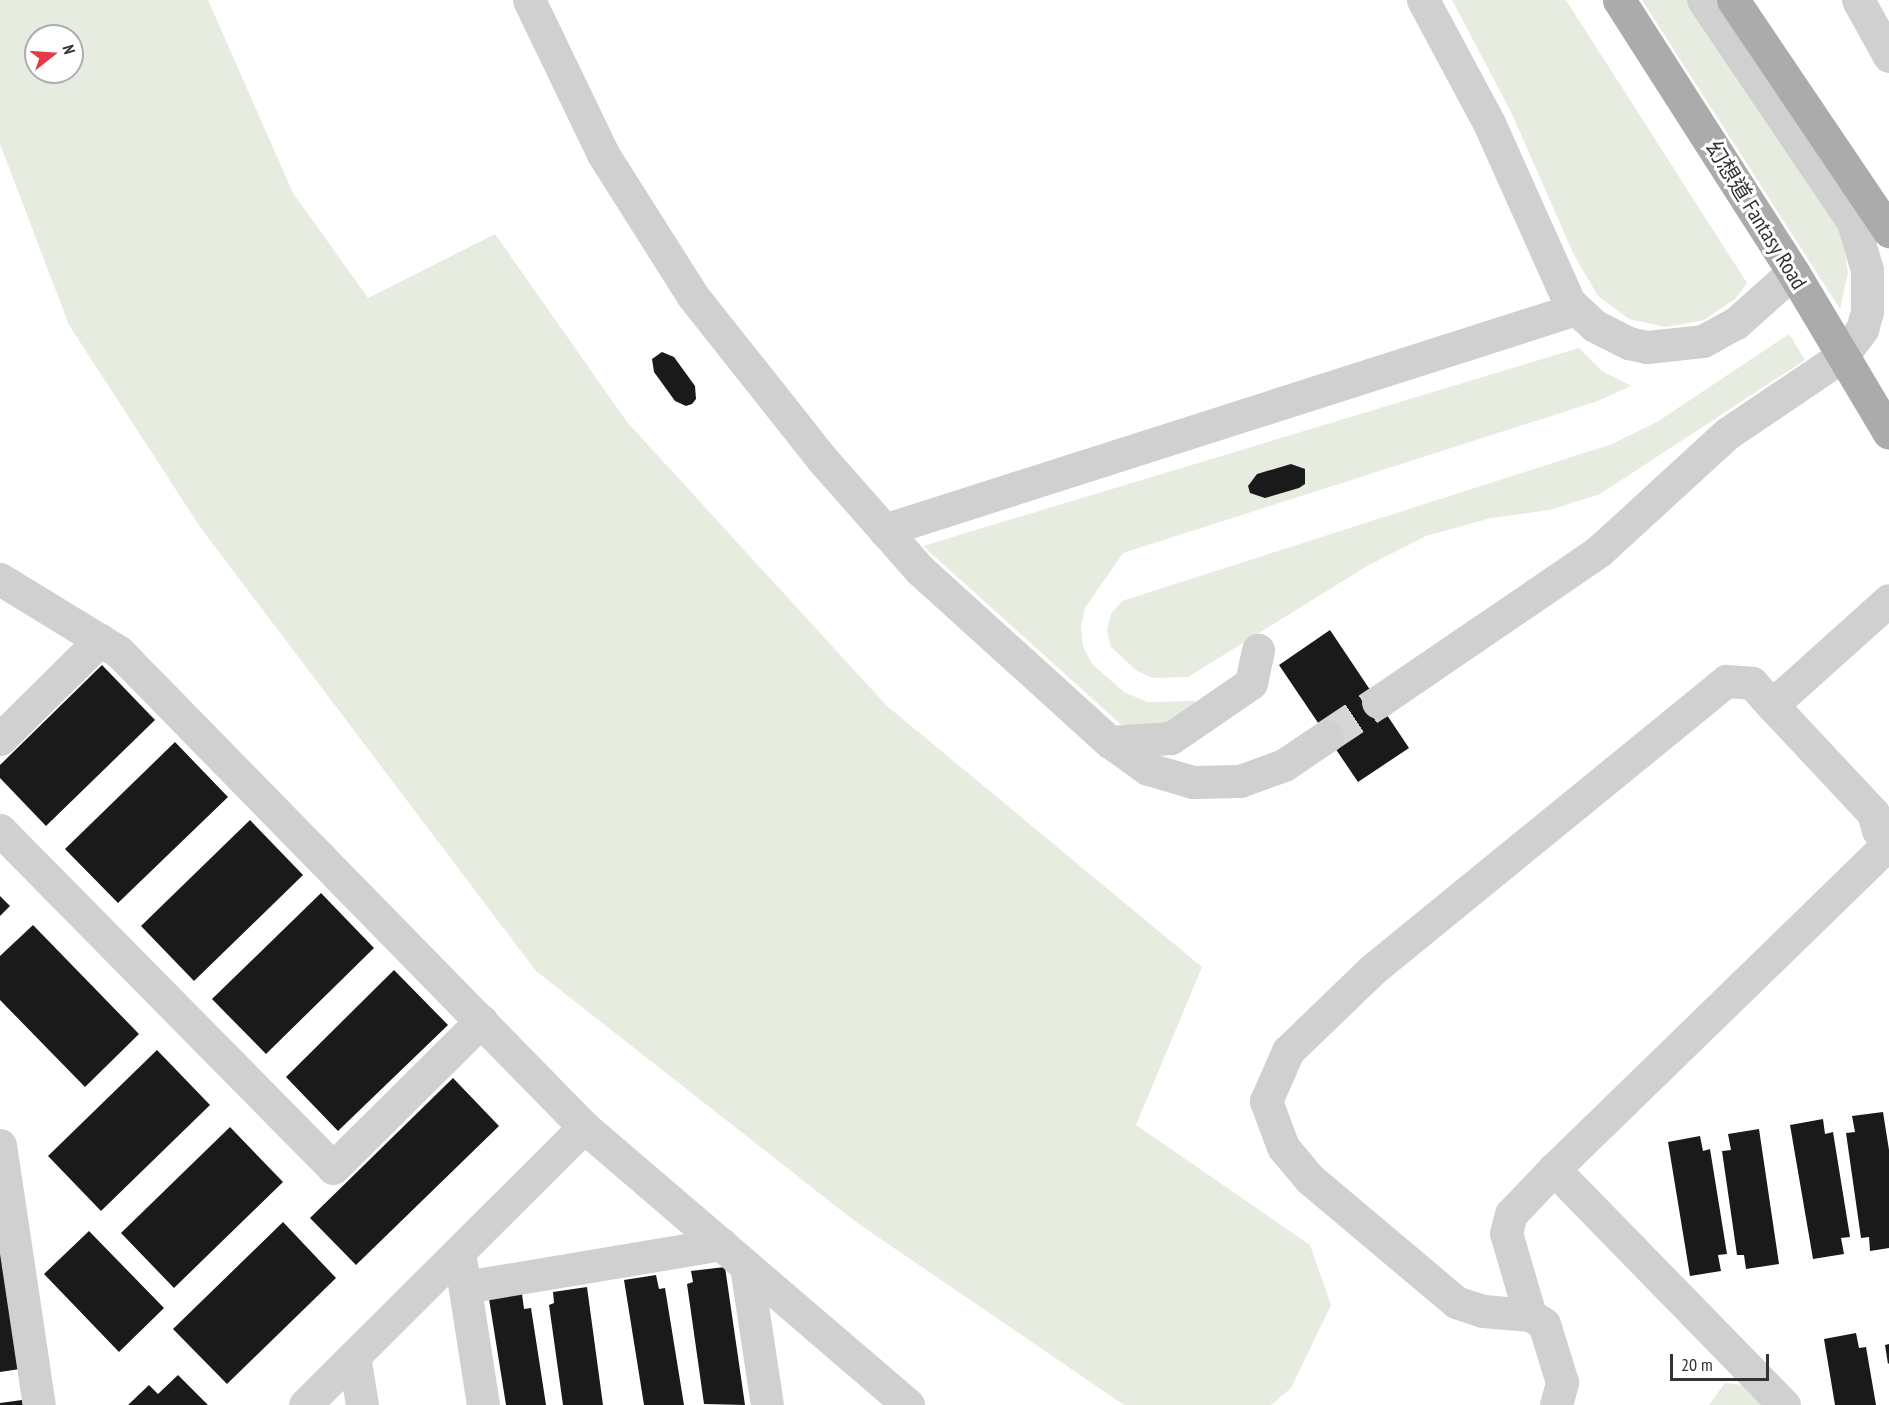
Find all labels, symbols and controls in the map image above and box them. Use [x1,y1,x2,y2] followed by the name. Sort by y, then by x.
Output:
[24,24,84,84] north arrow
[58,42,80,56] text: N
[1700,136,1812,294] street label: 幻想道 Fantasy Road
[1673,1342,1772,1380] scale bar
[1681,1353,1713,1376] text: 20 m

